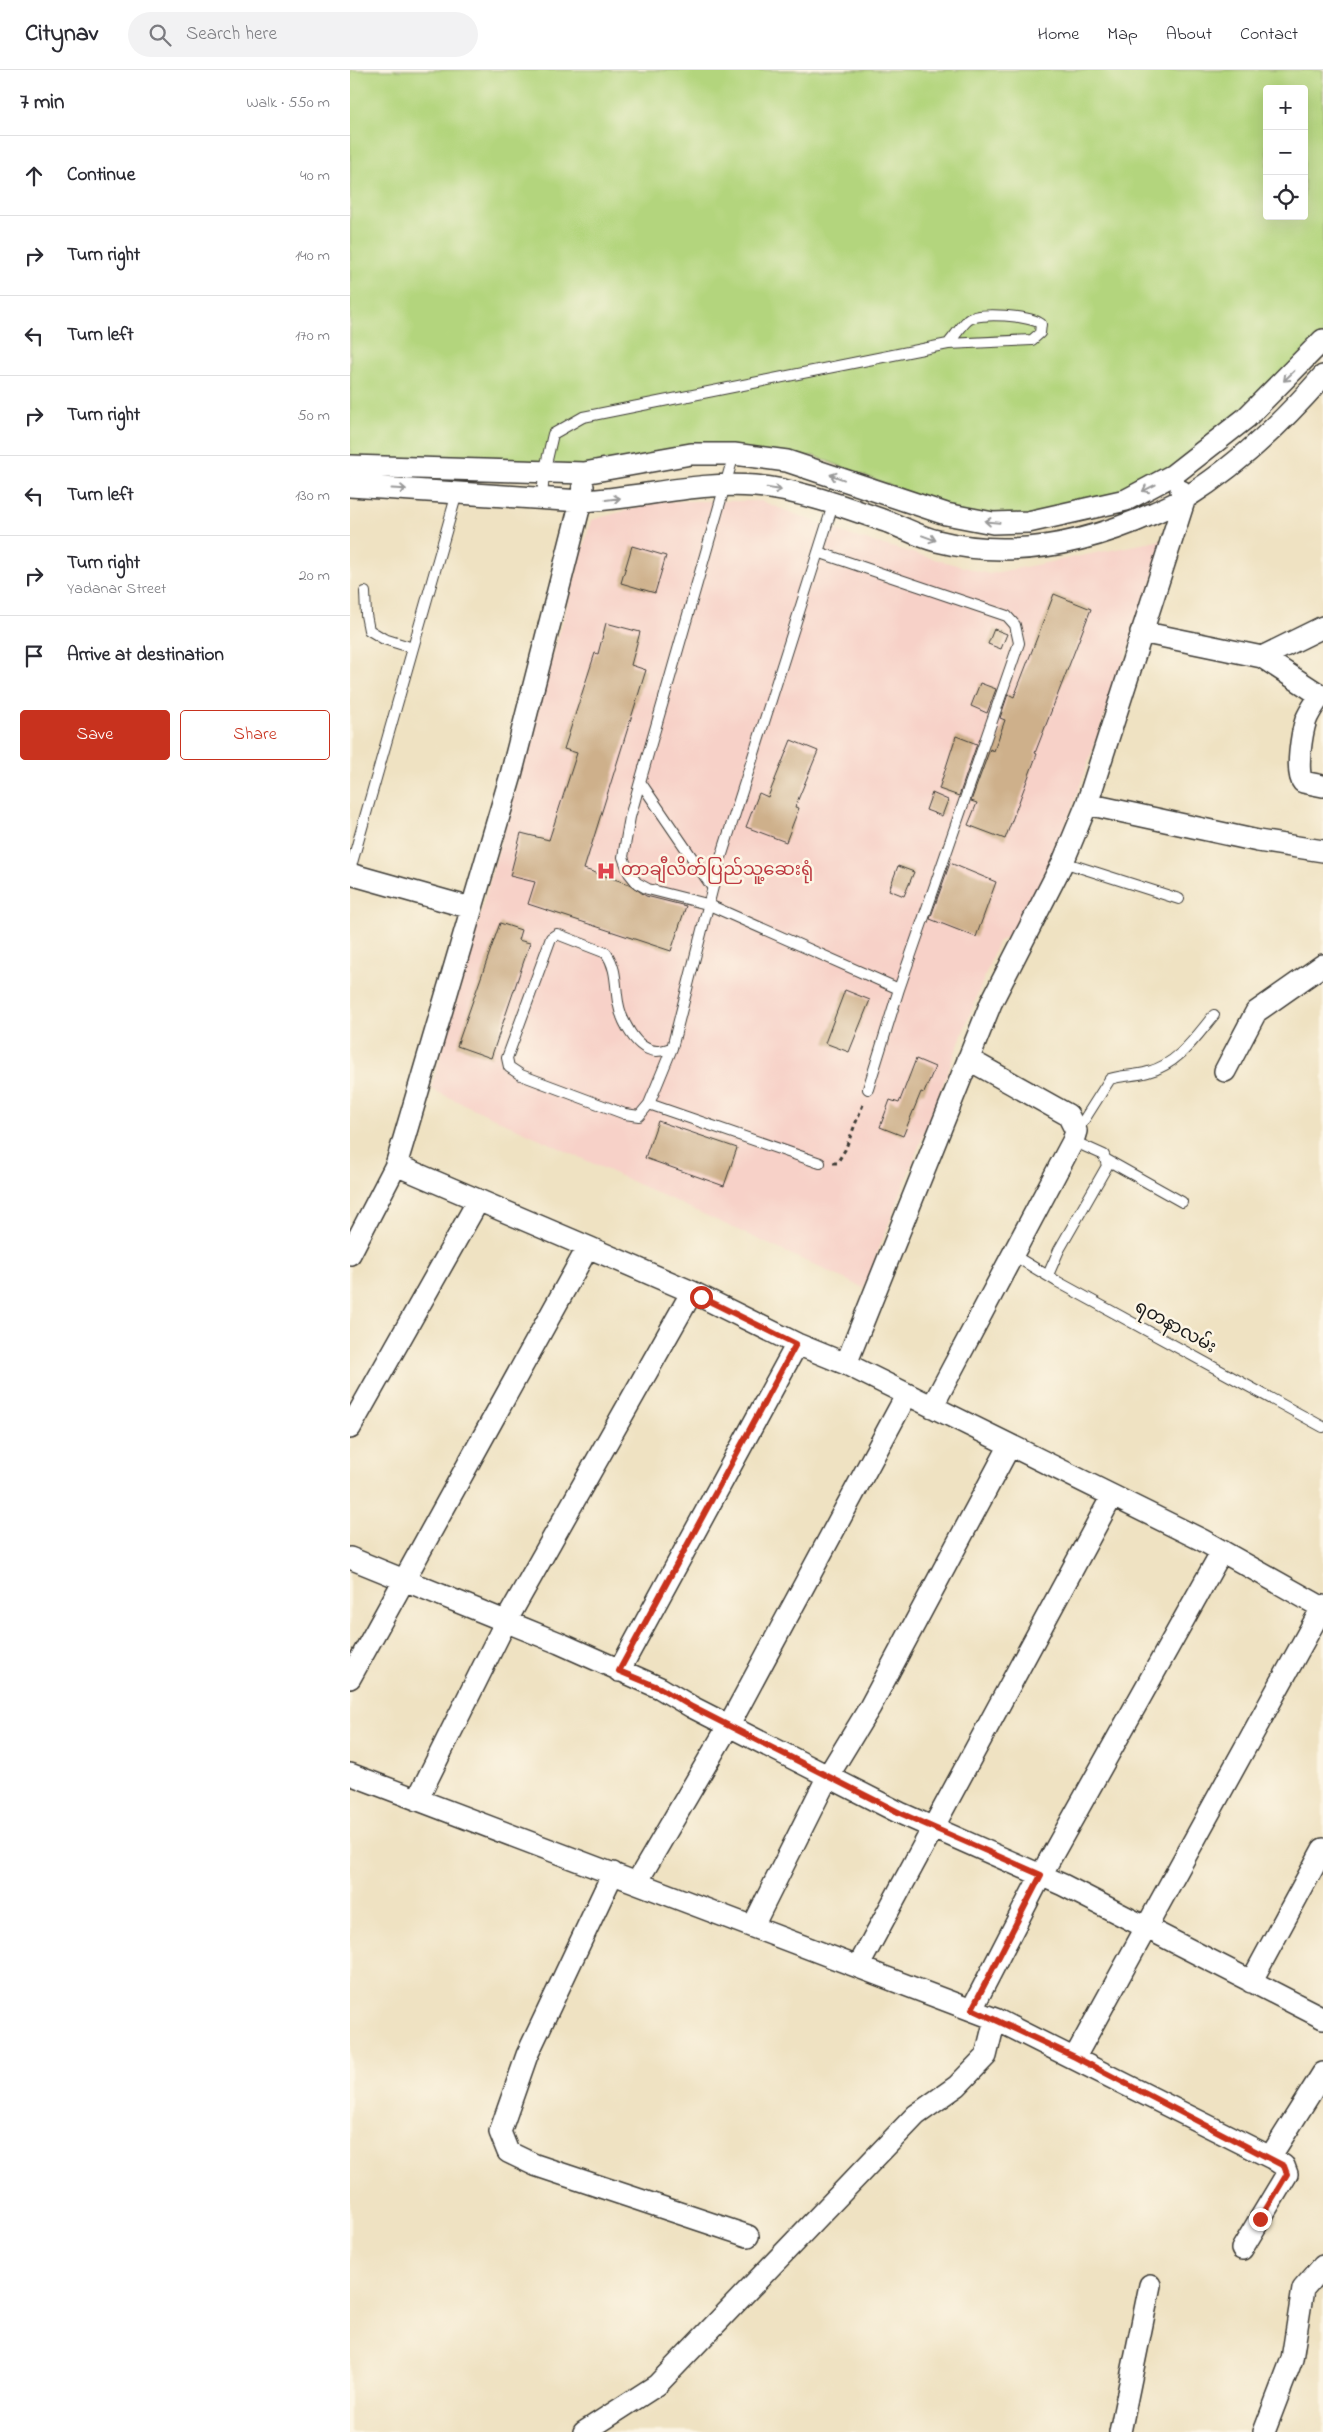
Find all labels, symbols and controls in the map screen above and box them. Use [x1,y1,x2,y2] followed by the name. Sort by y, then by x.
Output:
[128,12,478,57] search box
[25,17,98,52] text: Citynav
[146,21,174,49] icon: search
[186,21,277,48] text: Search here
[1038,22,1079,48] text: Home
[1107,22,1138,48] text: Map
[1166,22,1212,48] text: About
[1240,22,1298,48] text: Contact
[1263,85,1308,220] map controls
[1263,85,1308,130] button: +
[20,88,64,118] text: 7 min
[246,91,330,115] text: Walk · 550 m
[1263,130,1308,175] button: −
[20,162,48,190] icon: ahead
[67,162,135,189] text: Continue
[300,164,330,188] text: 40 m
[1263,175,1308,220] button: locate
[20,242,48,270] icon: right
[67,242,140,269] text: Turn right
[295,244,330,268] text: 140 m
[20,322,48,350] icon: left
[67,322,134,349] text: Turn left
[295,324,330,348] text: 170 m
[1283,370,1296,382] one-way arrow
[20,402,48,430] icon: right
[67,402,140,429] text: Turn right
[298,404,330,428] text: 50 m
[829,472,844,481] one-way arrow
[20,482,48,510] icon: left
[67,482,134,509] text: Turn left
[1142,483,1157,493] one-way arrow
[295,484,330,508] text: 130 m
[390,485,406,494] one-way arrow
[766,485,782,495] one-way arrow
[605,494,621,504] one-way arrow
[985,517,1001,526] one-way arrow
[921,534,936,543] one-way arrow
[67,550,140,577] text: Turn right
[20,562,48,590] icon: right
[299,564,330,588] text: 20 m
[67,577,166,601] text: Yadanar Street
[20,642,48,670] icon: arrive
[67,642,224,669] text: Arrive at destination
[20,710,170,760] button: Save
[180,710,330,760] button: Share
[621,855,813,884] place label: တာချီလိတ်ပြည်သူ့ဆေးရုံ
[595,860,617,882] hospital icon: တာချီလိတ်ပြည်သူ့ဆေးရုံ
[690,1286,713,1309] route start
[1129,1293,1222,1361] street label: ရတနာလမ်း
[1249,2208,1272,2231] route end

